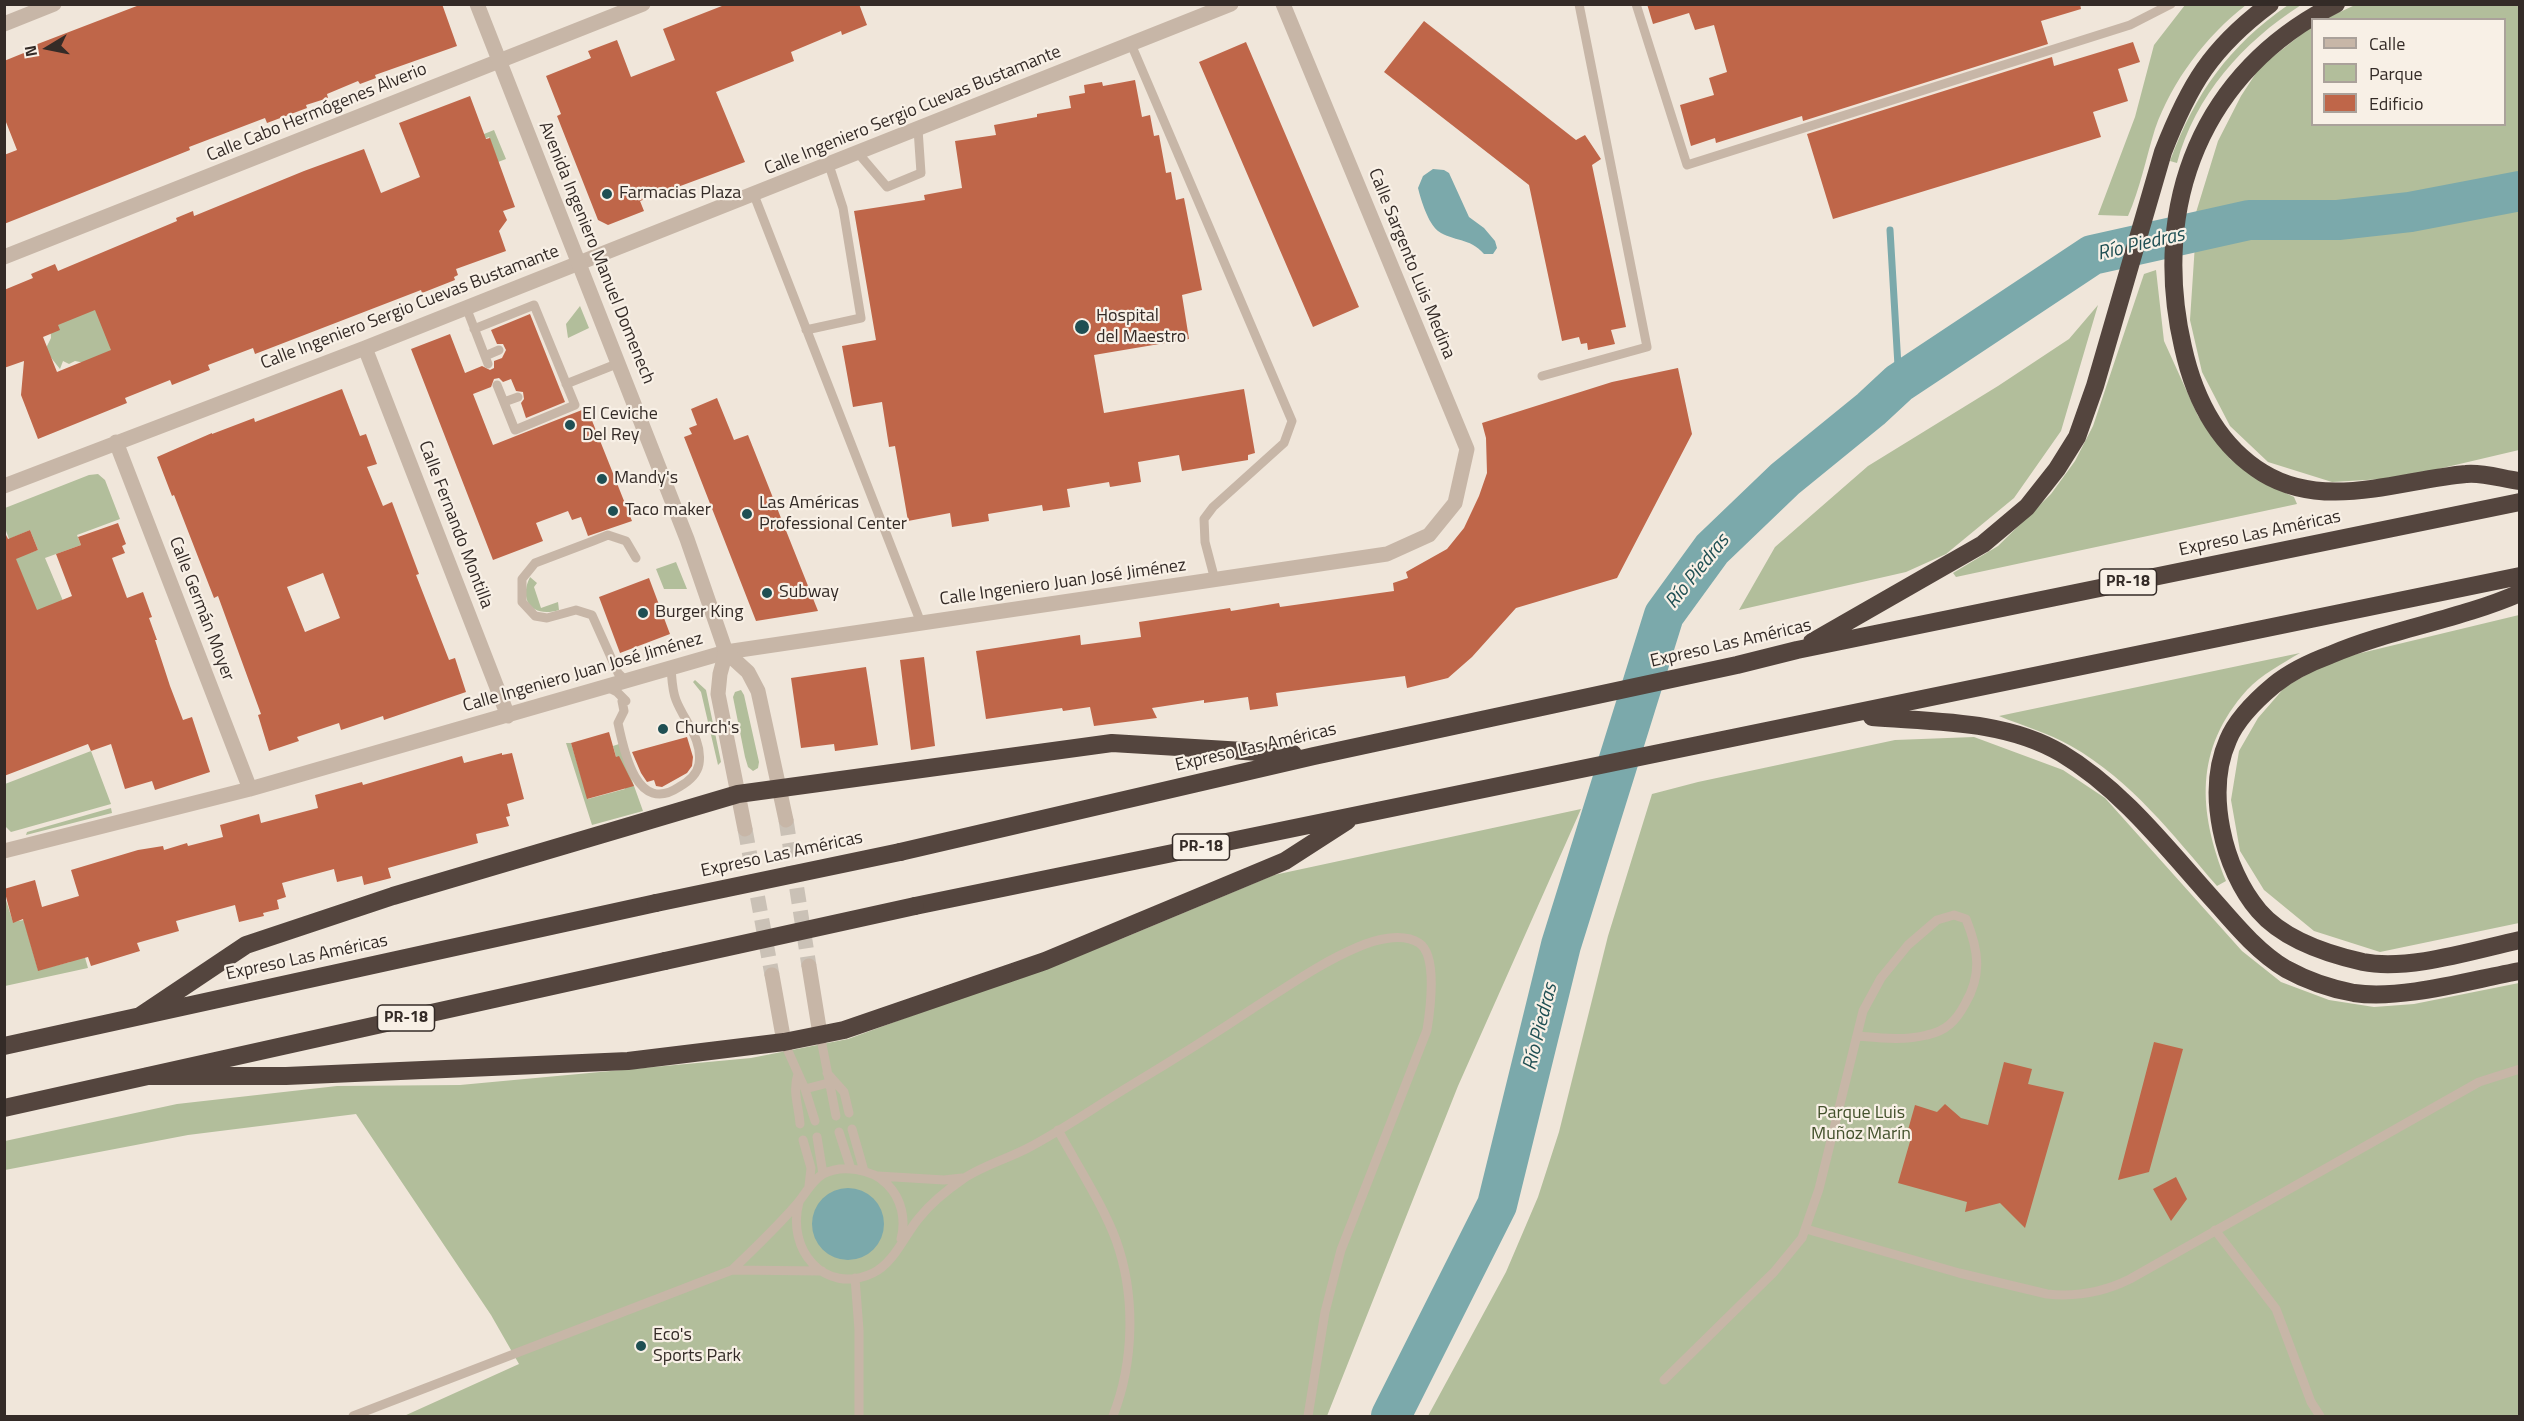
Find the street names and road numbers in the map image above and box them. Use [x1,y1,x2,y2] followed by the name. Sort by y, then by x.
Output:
[762,41,1064,181] street label: Calle Ingeniero Sergio Cuevas Bustamante
[204,59,430,167] street label: Calle Cabo Hermógenes Alverio
[533,119,659,387] street label: Avenida Ingeniero Manuel Domenech
[1363,166,1459,362] street label: Calle Sargento Luis Medina
[258,241,562,375] street label: Calle Ingeniero Sergio Cuevas Bustamante
[413,438,497,612] street label: Calle Fernando Montilla
[2177,506,2343,562] street label: Expreso Las Américas
[164,534,238,684] street label: Calle Germán Moyer
[938,555,1188,611] street label: Calle Ingeniero Juan José Jiménez
[2100,569,2156,595] road number: PR-18
[1648,615,1814,673] street label: Expreso Las Américas
[461,628,705,718] street label: Calle Ingeniero Juan José Jiménez
[1173,719,1339,777] street label: Expreso Las Américas
[699,827,865,883] street label: Expreso Las Américas
[1172,834,1230,860] road number: PR-18
[224,930,390,986] street label: Expreso Las Américas
[378,1005,434,1031] road number: PR-18

